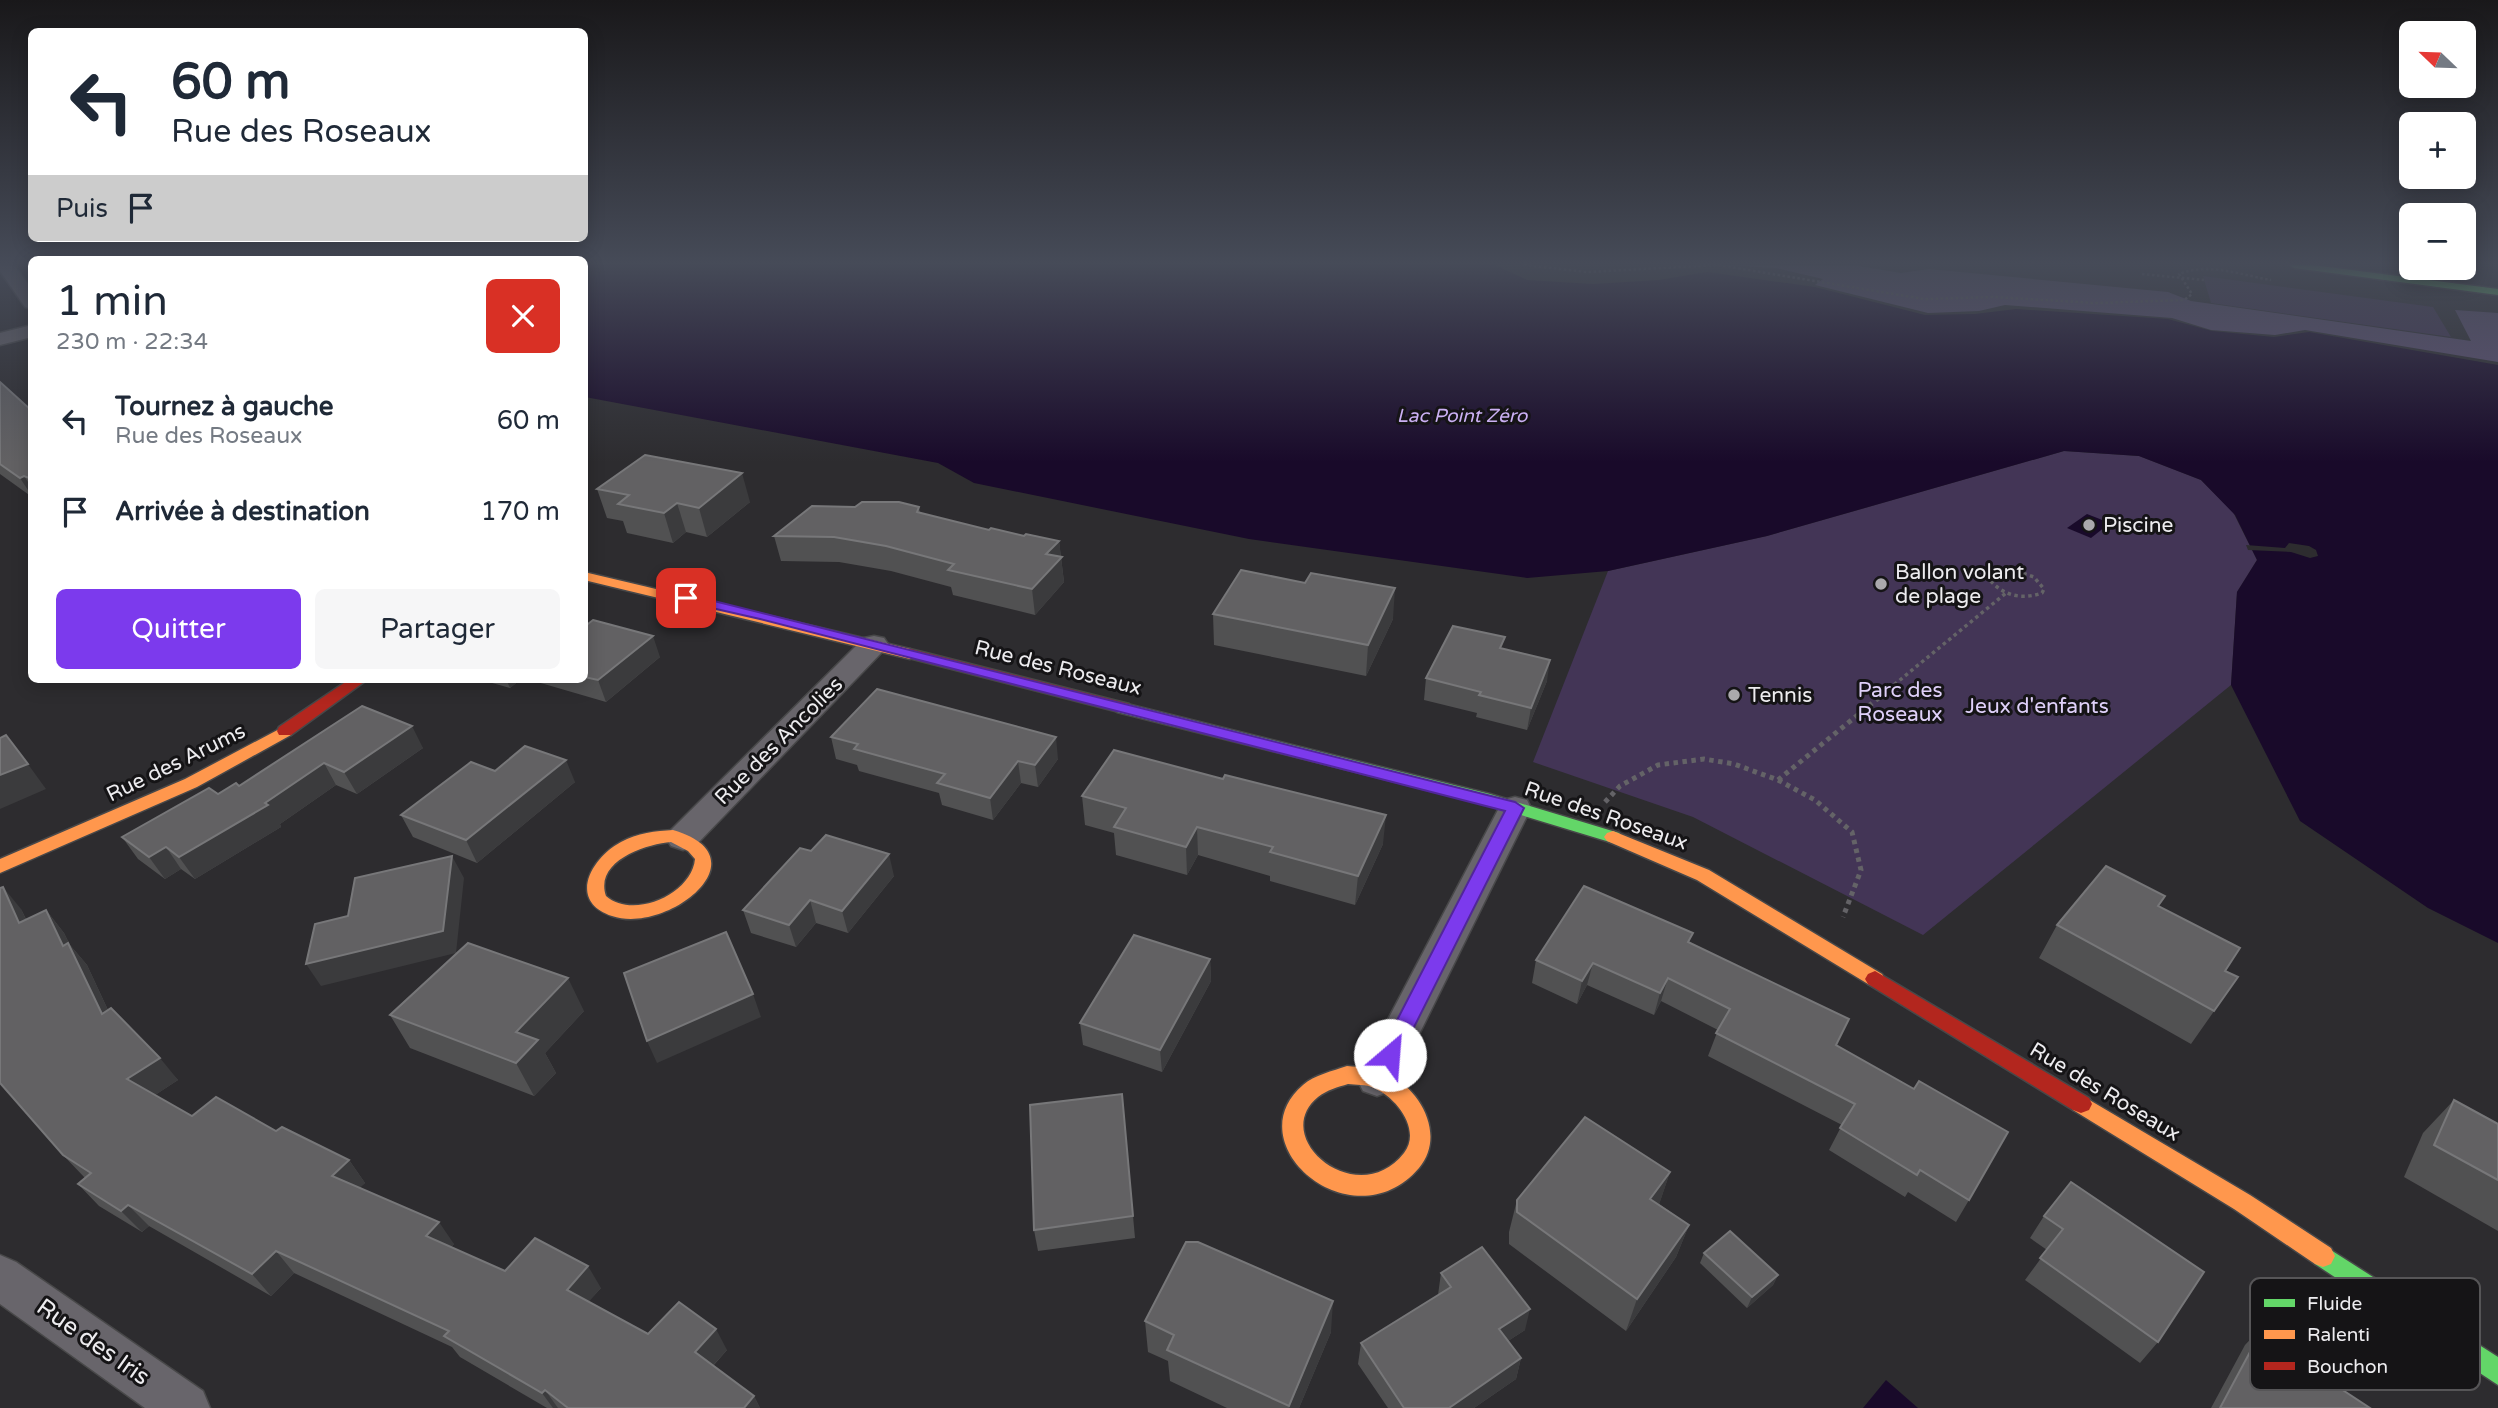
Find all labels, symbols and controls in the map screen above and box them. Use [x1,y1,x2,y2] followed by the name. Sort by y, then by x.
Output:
[2399,21,2476,98] north arrow
[2399,21,2476,280] map controls
[171,53,290,112] text: 60 m
[56,56,147,147] icon: left
[2399,112,2476,189] button: +
[171,113,432,151] text: Rue des Roseaux
[122,189,160,227] icon: arrive
[56,193,108,224] text: Puis
[2399,203,2476,280] button: −
[56,276,168,327] text: 1 min
[486,279,560,353] button: close
[56,328,208,356] text: 230 m · 22:34
[115,391,334,422] text: Tournez à gauche
[56,402,94,440] icon: left
[497,405,560,436] text: 60 m
[1397,405,1529,427] water label: Lac Point Zéro
[115,422,302,450] text: Rue des Roseaux
[56,493,94,531] icon: arrive
[115,496,370,527] text: Arrivée à destination
[480,496,560,527] text: 170 m
[2103,513,2173,538] place label: Piscine
[2081,517,2097,533] marker: Piscine
[1895,560,2024,609] place label: Ballon volant de plage
[656,568,716,628] pin
[1873,576,1889,592] marker: Ballon volant de plage
[667,579,705,617] icon: arrive
[56,589,301,669] button: Quitter
[315,589,560,669] button: Partager
[972,635,1144,701] street label: Rue des Roseaux
[710,672,848,810] street label: Rue des Ancolies
[1857,678,1943,727] park label: Parc des Roseaux
[1748,683,1812,708] place label: Tennis
[1726,687,1742,703] marker: Tennis
[1965,694,2109,719] park label: Jeux d'enfants
[102,719,250,807] street label: Rue des Arums
[1521,776,1691,856] street label: Rue des Roseaux
[1353,1018,1427,1092] position arrow
[2025,1037,2185,1147] street label: Rue des Roseaux
[2250,1278,2480,1390] legend
[31,1292,155,1392] street label: Rue des Iris
[2307,1293,2362,1315] text: Fluide
[2307,1324,2370,1346] text: Ralenti
[2307,1356,2388,1378] text: Bouchon

